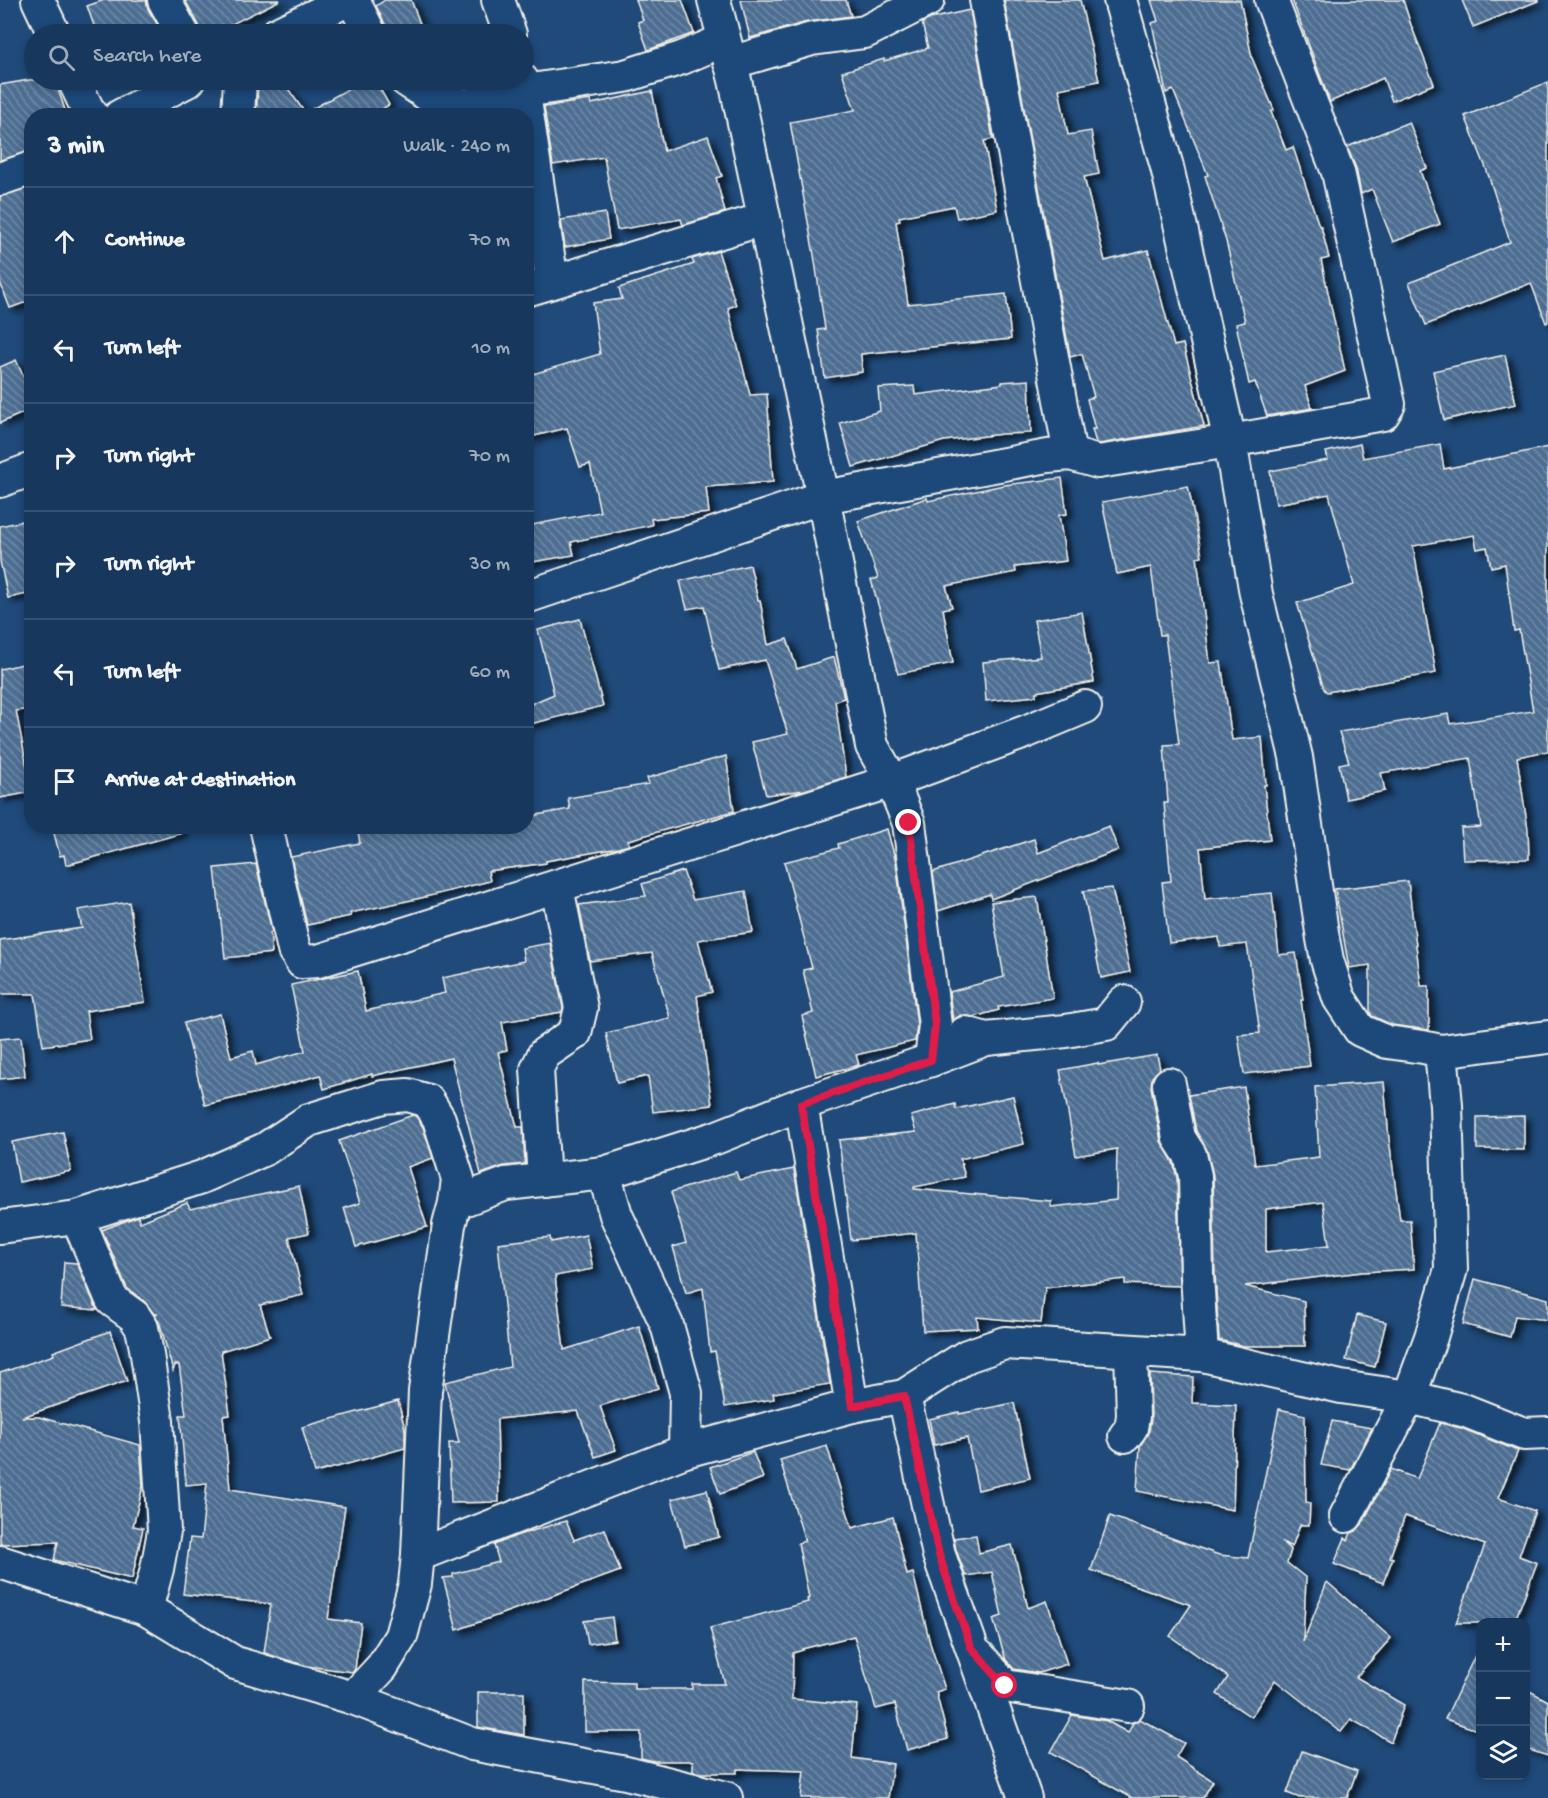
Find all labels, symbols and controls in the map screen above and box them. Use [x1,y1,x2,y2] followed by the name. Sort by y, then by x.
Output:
[24,24,534,90] search box
[45,41,78,74] icon: search
[93,44,201,70] text: Search here
[48,132,104,163] text: 3 min
[403,136,510,159] text: Walk · 240 m
[48,225,81,258] icon: ahead
[105,228,185,254] text: Continue
[469,230,510,253] text: 70 m
[48,333,81,366] icon: left
[105,336,179,362] text: Turn left
[472,338,510,361] text: 10 m
[48,441,81,474] icon: right
[105,444,193,470] text: Turn right
[469,446,510,469] text: 70 m
[48,549,81,582] icon: right
[105,552,193,578] text: Turn right
[469,554,510,577] text: 30 m
[48,657,81,690] icon: left
[105,660,179,686] text: Turn left
[470,662,510,685] text: 60 m
[48,765,81,798] icon: arrive
[105,768,295,794] text: Arrive at destination
[895,809,921,835] route end
[1476,1618,1530,1780] map controls
[1476,1618,1530,1672] button: +
[991,1672,1017,1698] route start
[1476,1672,1530,1726] button: −
[1476,1726,1530,1780] button: layers

